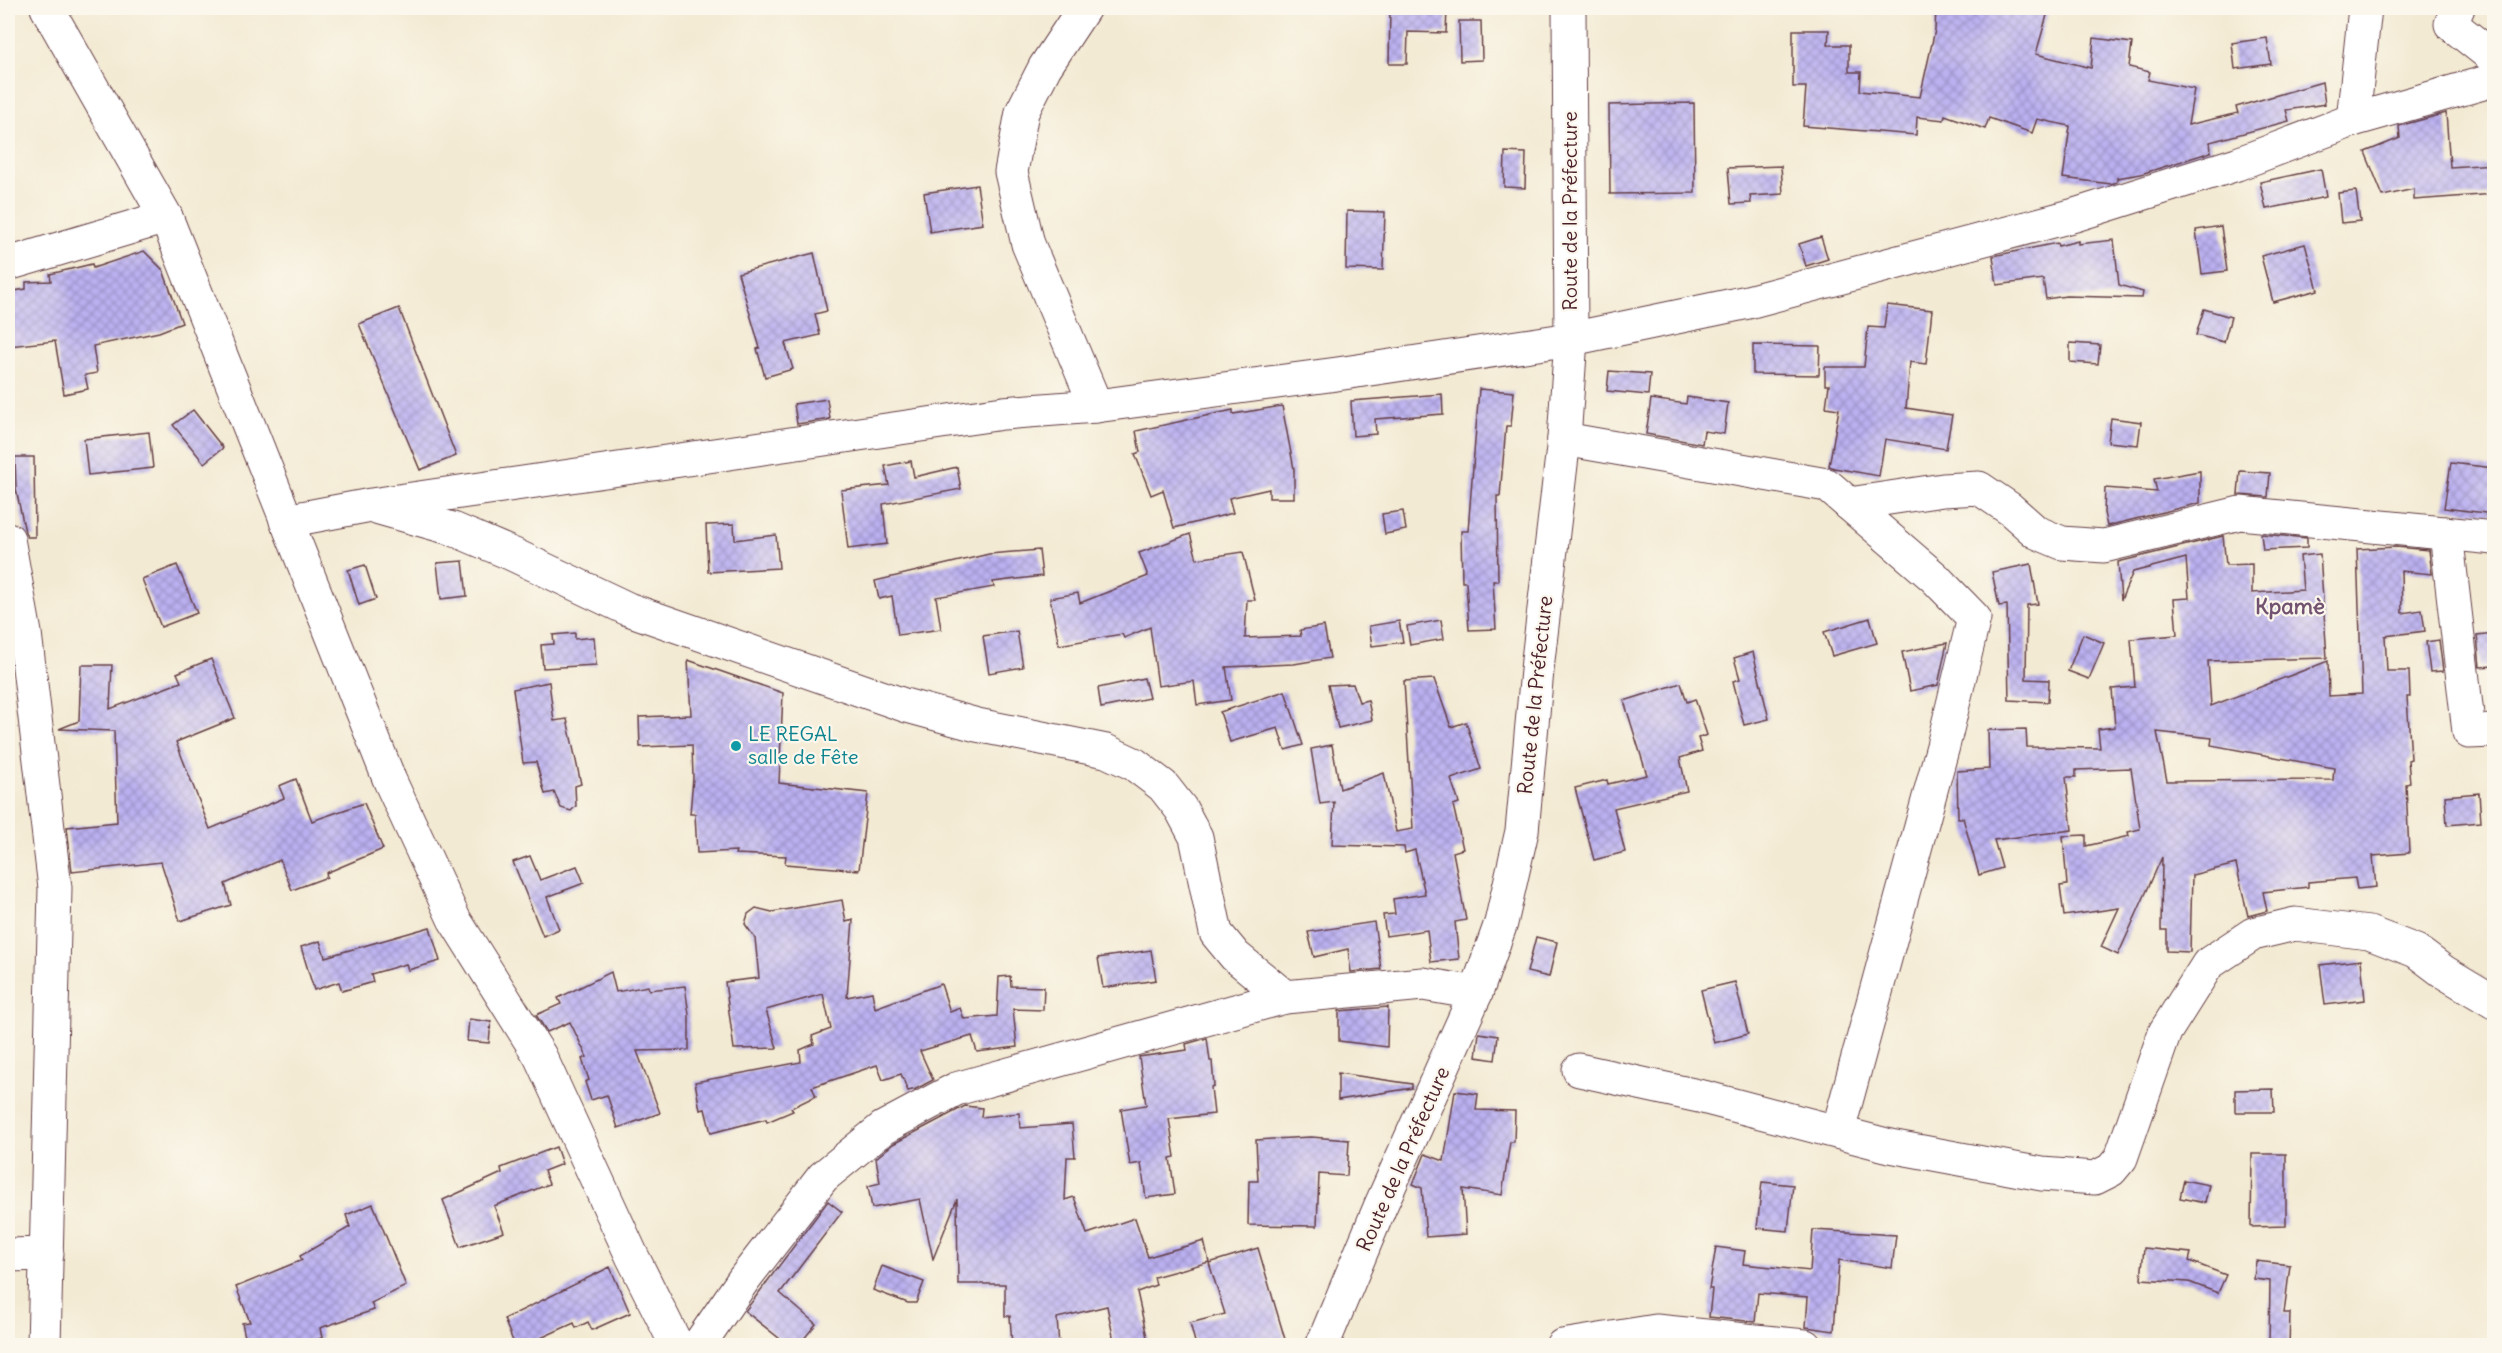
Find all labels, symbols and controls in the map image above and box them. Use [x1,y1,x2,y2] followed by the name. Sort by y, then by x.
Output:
[1557,111,1582,311] street label: Route de la Préfecture
[2255,592,2325,620] district label: Kpamè
[1512,594,1557,795] street label: Route de la Préfecture
[748,721,859,769] place label: LE REGAL salle de Fête
[729,739,743,753] marker: LE REGAL salle de Fête
[1351,1063,1455,1255] street label: Route de la Préfecture

